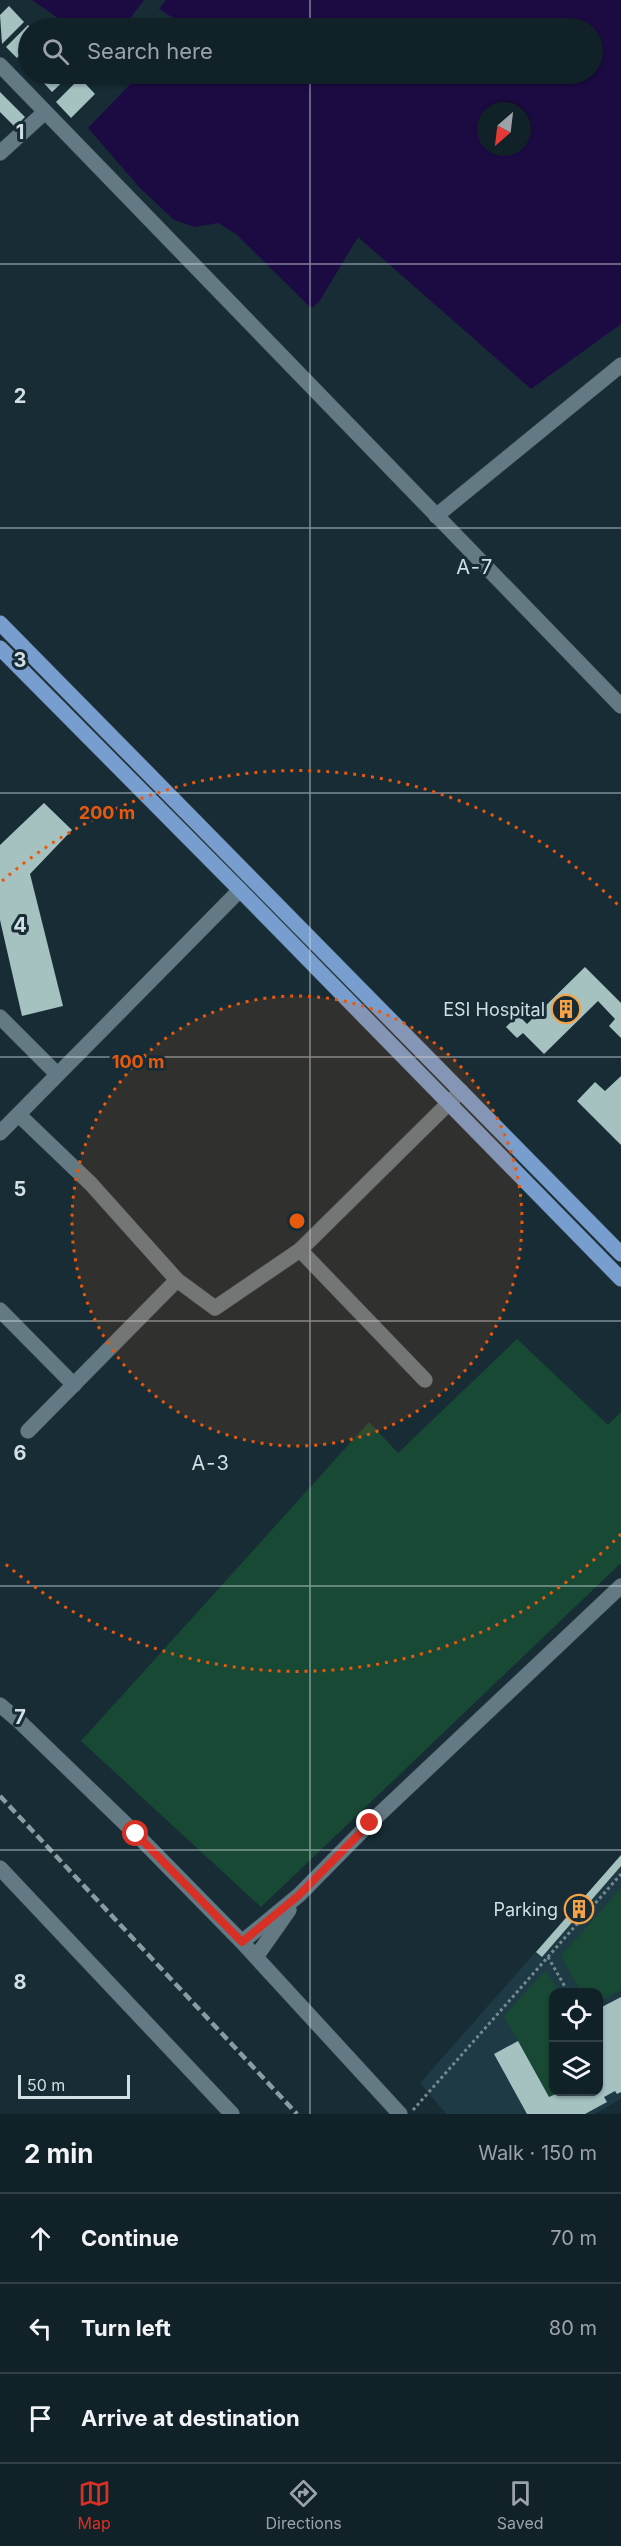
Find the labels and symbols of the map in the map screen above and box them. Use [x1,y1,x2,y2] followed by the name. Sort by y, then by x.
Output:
[477,102,531,156] north arrow
[16,120,24,144] text: 1
[14,384,26,408] text: 2
[456,555,494,579] district label: A-7
[14,648,26,672] text: 3
[79,802,135,823] text: 200 m
[13,913,27,937] text: 4
[550,993,582,1025] building icon: ESI Hospital
[443,999,545,1020] place label: ESI Hospital
[112,1051,164,1072] text: 100 m
[14,1177,26,1201] text: 5
[287,1211,307,1231] centre of rings
[14,1441,27,1465] text: 6
[192,1451,230,1475] district label: A-3
[14,1705,26,1729] text: 7
[356,1809,382,1835] route end
[122,1820,148,1846] route start
[563,1893,595,1925] building icon: Parking
[493,1899,558,1920] place label: Parking
[13,1970,27,1994] text: 8
[18,2072,130,2100] scale bar

